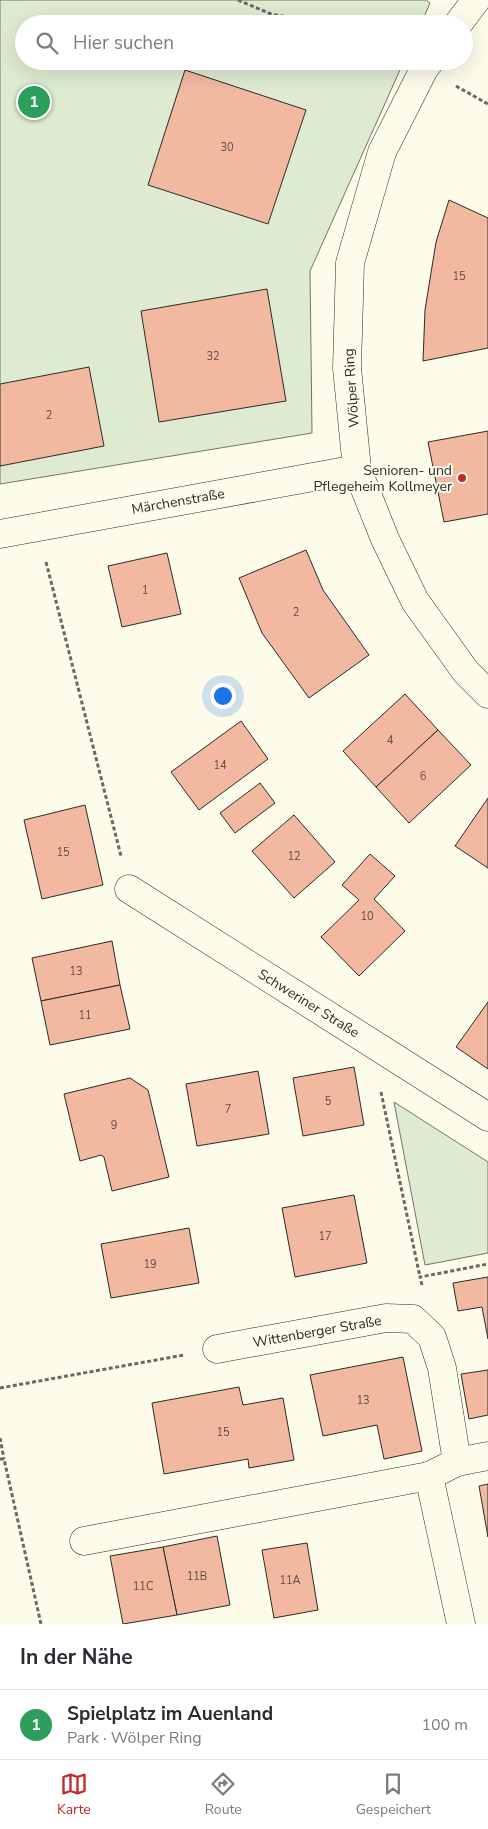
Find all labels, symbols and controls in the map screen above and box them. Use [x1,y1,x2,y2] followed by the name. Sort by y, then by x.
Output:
[15,15,473,70] search box
[33,29,61,57] icon: search
[73,30,174,56] text: Hier suchen
[18,83,50,121] pin: 1
[220,140,234,155] house number: 30
[452,269,466,284] house number: 15
[339,348,364,428] street label: Wölper Ring
[206,349,220,364] house number: 32
[46,408,52,423] house number: 2
[314,461,452,496] place label: Senioren- und Pflegeheim Kollmeyer
[456,472,468,484] marker: Senioren- und Pflegeheim Kollmeyer
[130,484,226,519] street label: Märchenstraße
[142,583,148,598] house number: 1
[293,605,299,620] house number: 2
[210,683,236,709] your location
[387,733,394,748] house number: 4
[213,758,227,773] house number: 14
[420,769,427,784] house number: 6
[56,845,70,860] house number: 15
[287,849,301,864] house number: 12
[360,909,374,924] house number: 10
[69,964,83,979] house number: 13
[254,965,363,1042] street label: Schweriner Straße
[78,1008,92,1023] house number: 11
[325,1094,332,1109] house number: 5
[225,1102,231,1117] house number: 7
[111,1118,117,1133] house number: 9
[318,1229,332,1244] house number: 17
[143,1257,157,1272] house number: 19
[251,1311,383,1352] street label: Wittenberger Straße
[356,1393,370,1408] house number: 13
[216,1425,230,1440] house number: 15
[187,1569,207,1584] house number: 11B
[279,1573,301,1588] house number: 11A
[133,1579,153,1594] house number: 11C
[20,1643,133,1671] text: In der Nähe
[67,1701,273,1727] text: Spielplatz im Auenland
[31,1714,41,1736] text: 1
[421,1714,468,1736] text: 100 m
[67,1727,202,1749] text: Park · Wölper Ring
[57,1770,91,1819] tab: Karte
[205,1770,242,1819] tab: Route
[356,1770,431,1819] tab: Gespeichert

